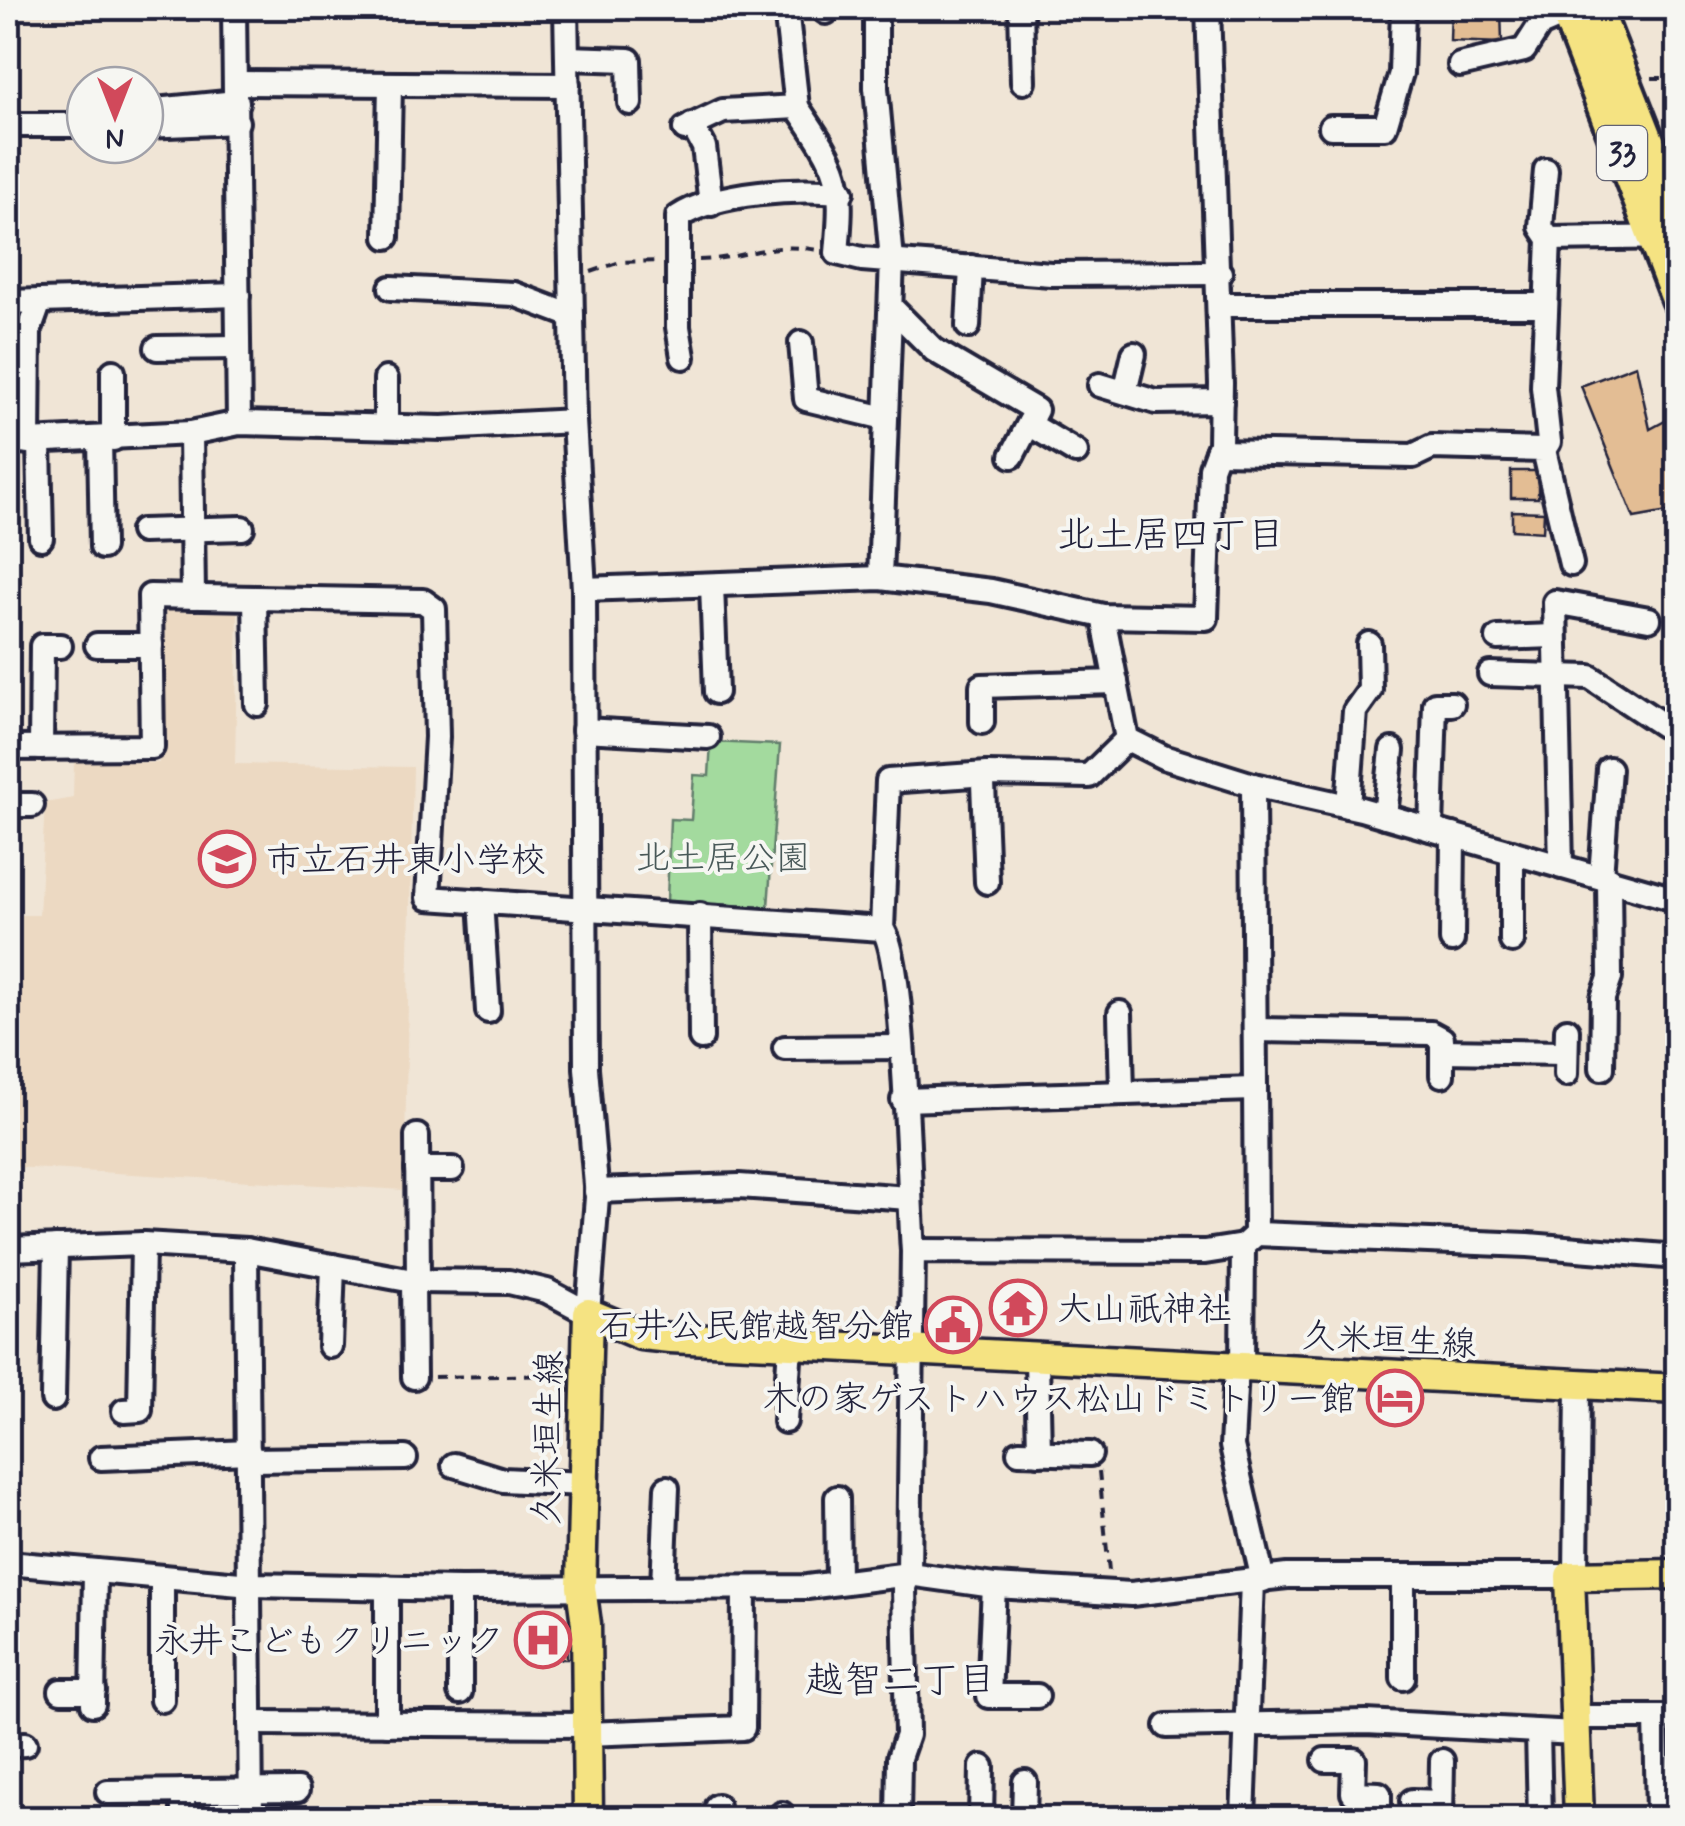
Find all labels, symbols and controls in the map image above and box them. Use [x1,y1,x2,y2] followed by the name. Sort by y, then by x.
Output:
[65,65,165,165] north arrow
[106,119,124,156] text: N
[1597,126,1647,180] road number: 33
[1057,512,1285,561] district label: 北土居四丁目
[197,829,257,889] school or university icon: 市立石井東小学校
[635,836,811,882] park label: 北土居公園
[266,838,546,884] place label: 市立石井東小学校
[988,1278,1048,1338] temple icon: 大山祇神社
[1057,1287,1232,1333] place label: 大山祇神社
[923,1295,983,1355] public building icon: 石井公民館越智分館
[599,1304,914,1350] place label: 石井公民館越智分館
[1300,1313,1477,1369] street label: 久米垣生線
[524,1350,574,1526] street label: 久米垣生線
[1365,1368,1425,1428] hotel icon: 木の家ゲストハウス松山ドミトリー館
[762,1377,1356,1423] place label: 木の家ゲストハウス松山ドミトリー館
[513,1610,573,1670] hospital icon: 永井こどもクリニック
[154,1619,504,1665] place label: 永井こどもクリニック
[806,1657,996,1706] district label: 越智二丁目

